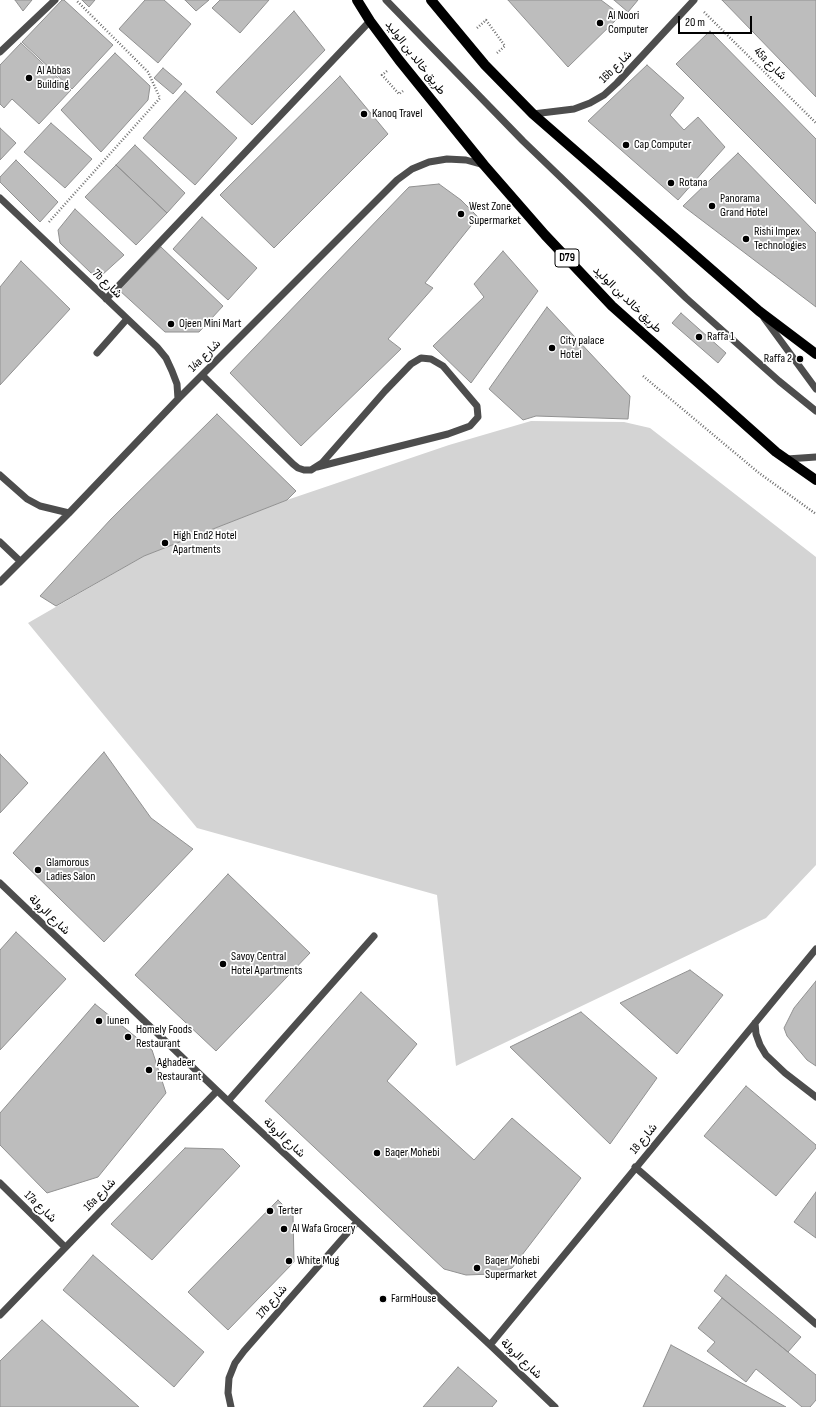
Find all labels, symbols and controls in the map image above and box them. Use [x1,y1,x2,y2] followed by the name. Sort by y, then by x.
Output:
[680,8,754,34] scale bar
[608,9,648,37] place label: Al Noori Computer
[685,15,705,30] text: 20 m
[382,18,448,98] street label: طريق خالد بن الوليد
[595,18,605,28] marker: Al Noori Computer
[751,45,789,83] street label: 45a شارع
[597,48,635,86] street label: 16b شارع
[37,64,71,92] place label: Al Abbas Building
[24,73,34,83] marker: Al Abbas Building
[372,107,422,121] place label: Kanoq Travel
[359,109,369,119] marker: Kanoq Travel
[634,138,691,152] place label: Cap Computer
[621,140,631,150] marker: Cap Computer
[679,176,707,190] place label: Rotana
[666,178,676,188] marker: Rotana
[720,192,768,220] place label: Panorama Grand Hotel
[469,200,521,228] place label: West Zone Supermarket
[707,201,717,211] marker: Panorama Grand Hotel
[456,209,466,219] marker: West Zone Supermarket
[754,225,806,253] place label: Rishi Impex Technologies
[741,234,751,244] marker: Rishi Impex Technologies
[555,249,579,267] road number: D79
[590,264,664,336] street label: طريق خالد بن الوليد
[89,266,125,302] street label: 7b شارع
[179,317,241,331] place label: Ojeen Mini Mart
[166,319,176,329] marker: Ojeen Mini Mart
[707,330,734,344] place label: Raffa 1
[694,332,704,342] marker: Raffa 1
[560,334,604,362] place label: City palace Hotel
[186,337,224,375] street label: 14a شارع
[547,343,557,353] marker: City palace Hotel
[764,352,792,366] place label: Raffa 2
[795,354,805,364] marker: Raffa 2
[173,529,237,557] place label: High End2 Hotel Apartments
[160,538,170,548] marker: High End2 Hotel Apartments
[46,856,95,884] place label: Glamorous Ladies Salon
[33,865,43,875] marker: Glamorous Ladies Salon
[25,892,73,938] street label: شارع الرولة
[231,950,302,978] place label: Savoy Central Hotel Apartments
[218,959,228,969] marker: Savoy Central Hotel Apartments
[107,1014,129,1028] place label: lunen
[94,1016,104,1026] marker: lunen
[136,1023,192,1051] place label: Homely Foods Restaurant
[123,1032,133,1042] marker: Homely Foods Restaurant
[157,1056,202,1084] place label: Aghadeer Restaurant
[144,1065,154,1075] marker: Aghadeer Restaurant
[260,1115,308,1161] street label: شارع الرولة
[627,1121,661,1157] street label: شارع 18
[385,1146,439,1160] place label: Baqer Mohebi
[372,1148,382,1158] marker: Baqer Mohebi
[81,1176,119,1214] street label: 16a شارع
[21,1188,59,1226] street label: 17a شارع
[278,1204,302,1218] place label: Terter
[265,1206,275,1216] marker: Terter
[292,1222,355,1236] place label: Al Wafa Grocery
[279,1224,289,1234] marker: Al Wafa Grocery
[297,1254,339,1268] place label: White Mug
[485,1254,539,1282] place label: Baqer Mohebi Supermarket
[284,1256,294,1266] marker: White Mug
[472,1263,482,1273] marker: Baqer Mohebi Supermarket
[253,1282,291,1322] street label: 17b شارع
[391,1292,436,1306] place label: FarmHouse
[378,1294,388,1304] marker: FarmHouse
[497,1336,545,1382] street label: شارع الرولة

